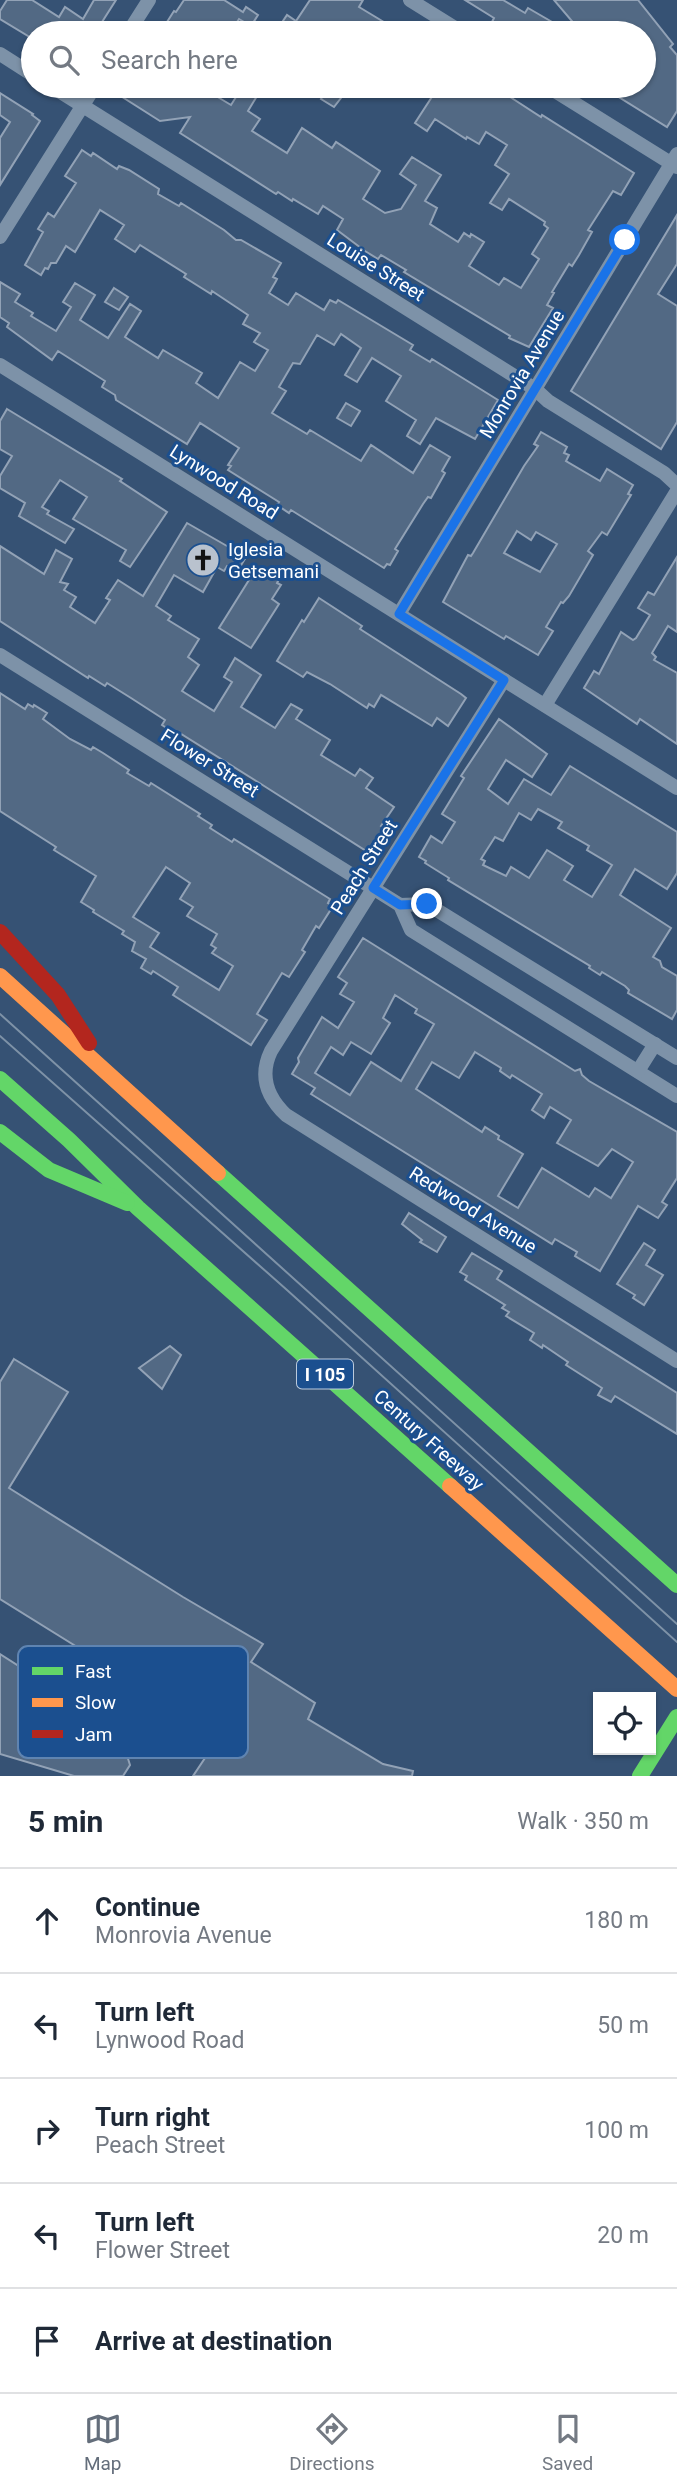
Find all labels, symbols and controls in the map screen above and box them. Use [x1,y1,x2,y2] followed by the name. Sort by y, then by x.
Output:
[21,21,656,98] search box
[45,41,83,79] icon: search
[101,45,238,75] text: Search here
[609,224,640,255] route start
[323,228,429,306] street label: Louise Street
[475,306,569,442] street label: Monrovia Avenue
[166,440,282,524] street label: Lynwood Road
[228,538,319,583] place label: Iglesia Getsemani
[184,541,222,579] church icon: Iglesia Getsemani
[157,724,263,802] street label: Flower Street
[326,815,402,919] street label: Peach Street
[411,888,442,919] route end
[405,1162,541,1258] street label: Redwood Avenue
[297,1359,353,1388] road number: I 105
[369,1385,489,1495] street label: Century Freeway
[18,1646,248,1758] legend
[75,1660,112,1683] text: Fast
[75,1691,116,1714] text: Slow
[593,1692,656,1755] map controls
[593,1692,656,1755] button: locate
[75,1723,112,1746] text: Jam
[28,1804,103,1839] text: 5 min
[517,1808,649,1835] text: Walk · 350 m
[95,1892,200,1922] text: Continue
[28,1902,66,1940] icon: ahead
[584,1907,649,1934] text: 180 m
[95,1922,272,1949] text: Monrovia Avenue
[95,1997,194,2027] text: Turn left
[28,2007,66,2045] icon: left
[597,2012,649,2039] text: 50 m
[95,2027,244,2054] text: Lynwood Road
[95,2102,210,2132] text: Turn right
[28,2112,66,2150] icon: right
[584,2117,649,2144] text: 100 m
[95,2132,225,2159] text: Peach Street
[95,2207,194,2237] text: Turn left
[28,2217,66,2255] icon: left
[597,2222,649,2249] text: 20 m
[95,2237,230,2264] text: Flower Street
[28,2322,66,2360] icon: arrive
[95,2326,332,2356] text: Arrive at destination
[84,2410,122,2475] tab: Map
[289,2410,374,2475] tab: Directions
[542,2410,593,2475] tab: Saved

